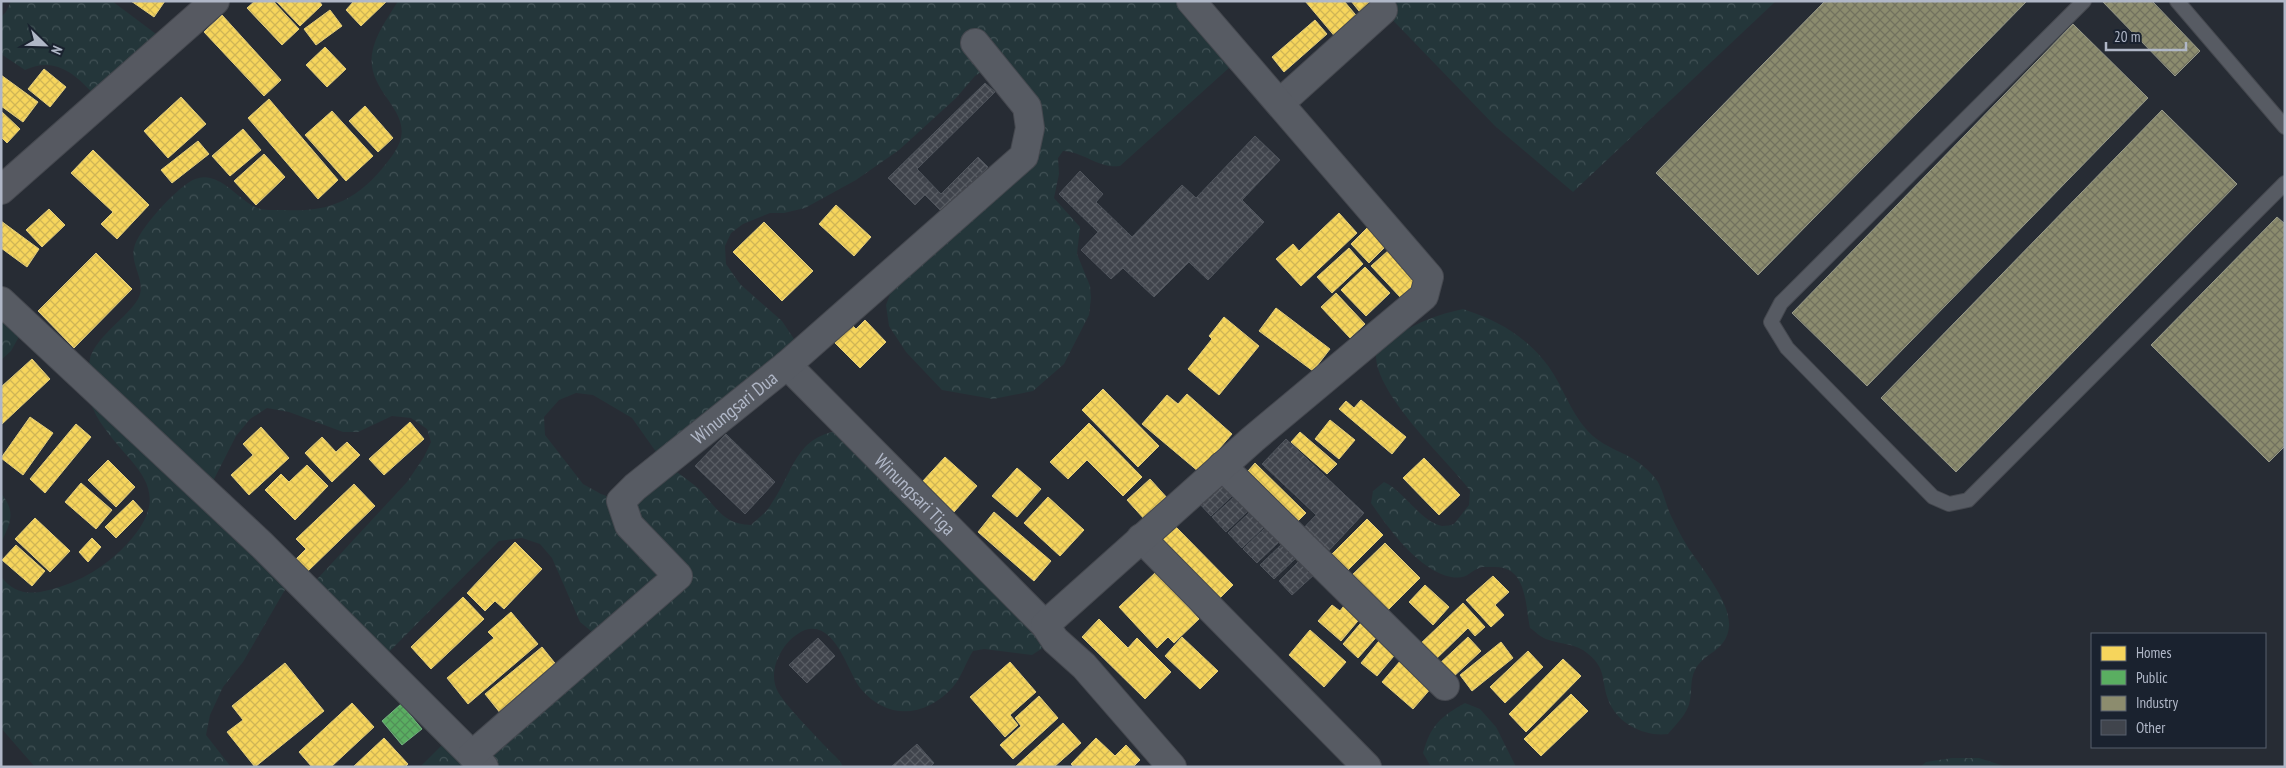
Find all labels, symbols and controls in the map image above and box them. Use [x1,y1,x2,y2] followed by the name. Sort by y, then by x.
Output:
[20,20,70,70] north arrow
[2106,20,2186,52] scale bar
[2114,27,2140,46] text: 20 m
[47,43,67,57] text: N
[686,366,782,449] street label: Winungsari Dua
[870,448,961,540] street label: Winungsari Tiga
[2091,633,2266,748] legend
[2136,643,2172,662] text: Homes
[2136,668,2168,687] text: Public
[2136,693,2178,712] text: Industry
[2136,718,2166,737] text: Other

